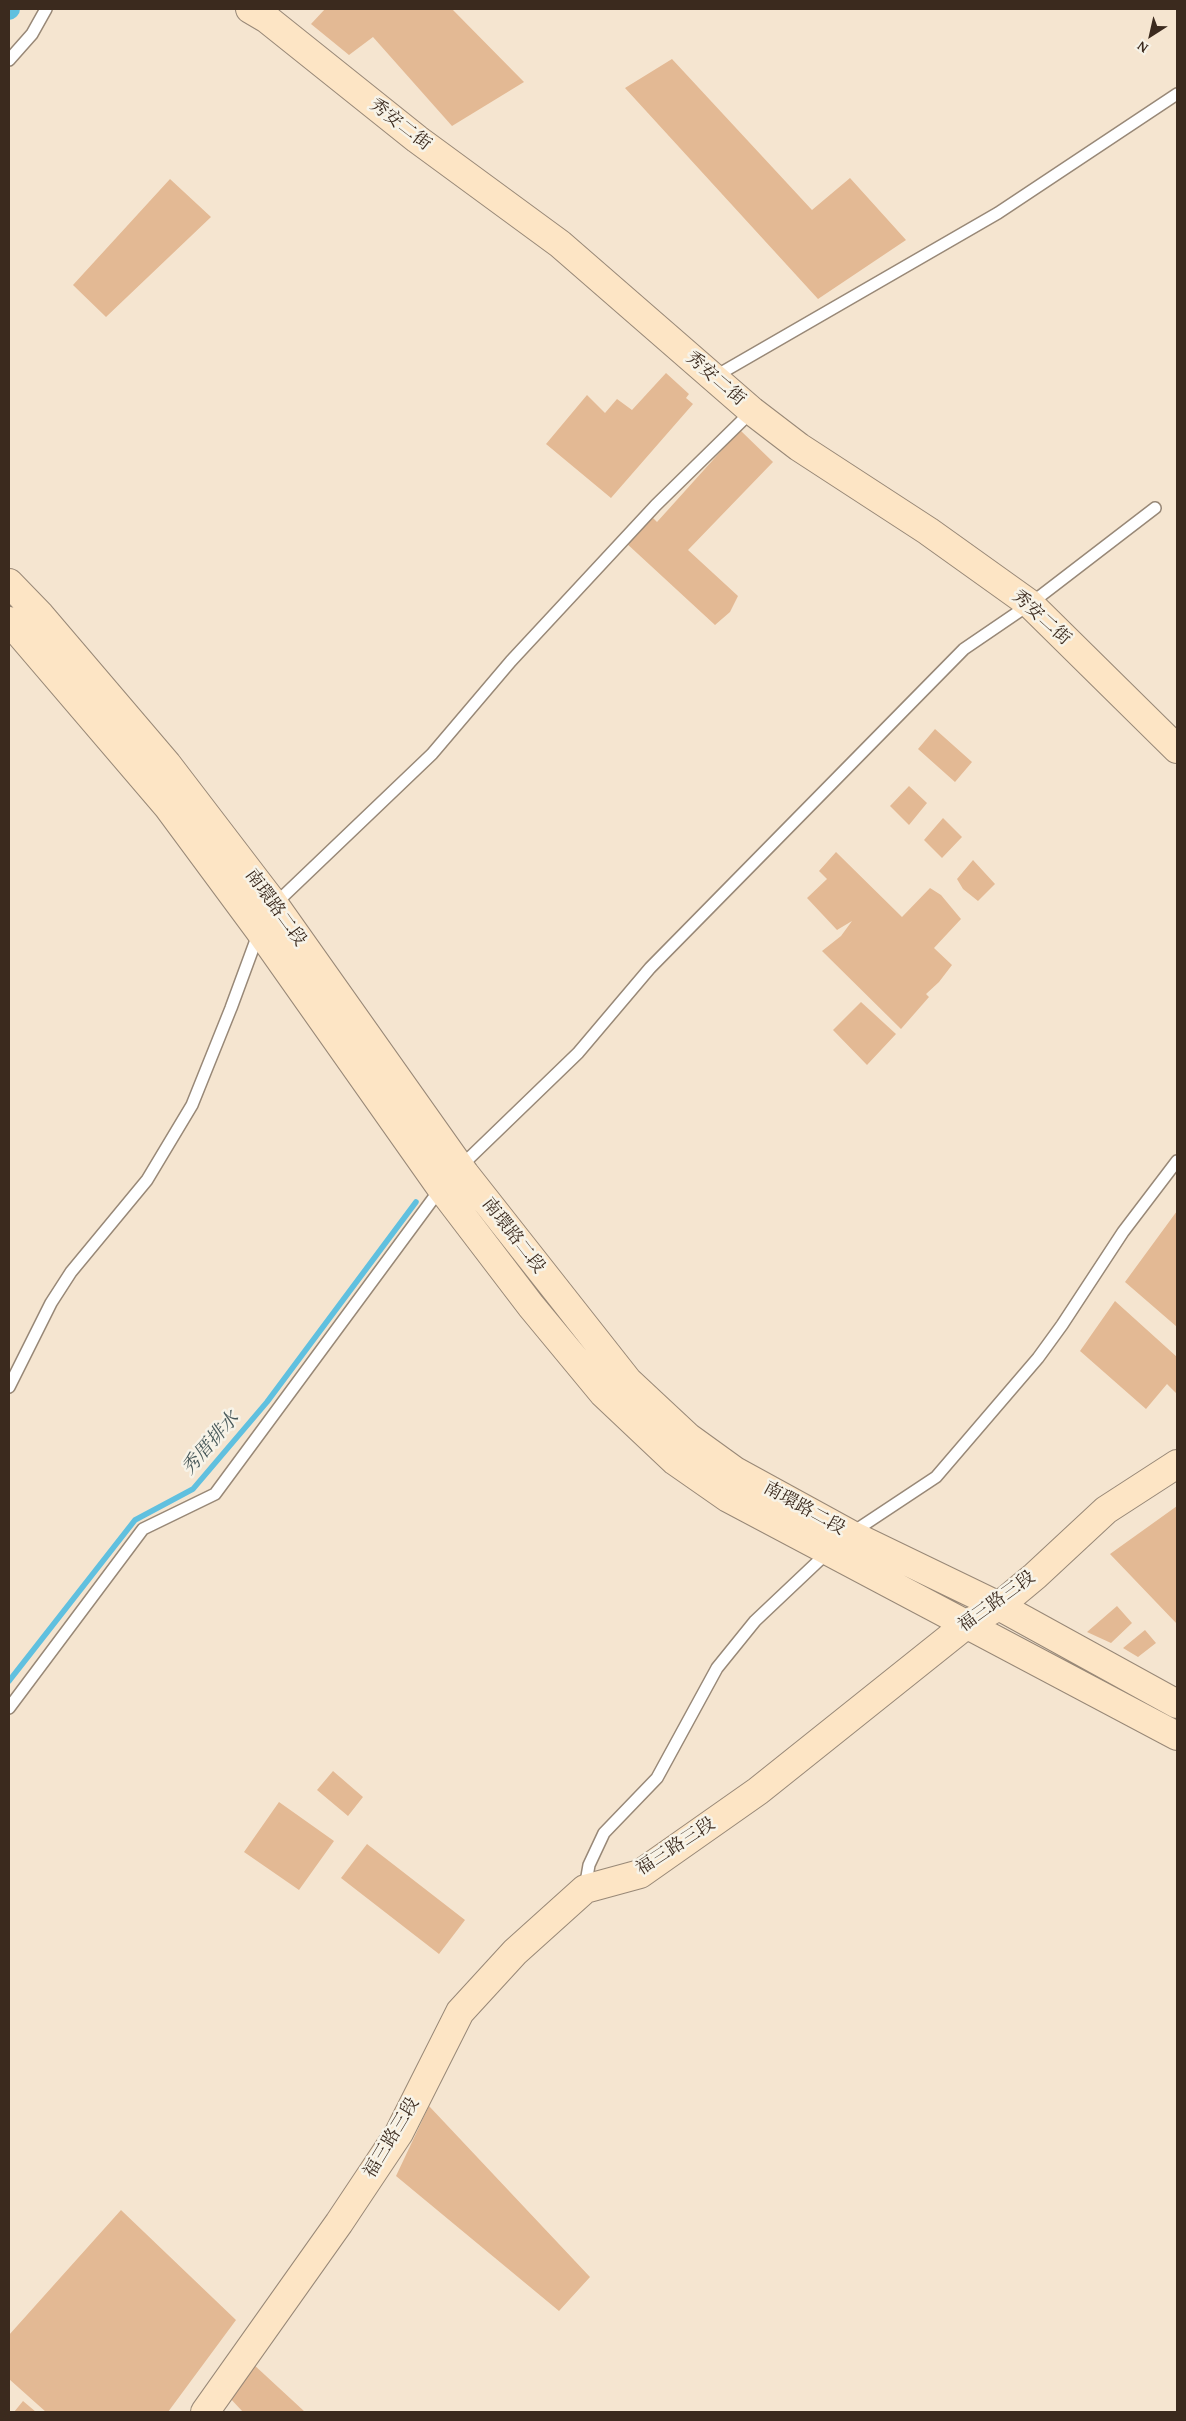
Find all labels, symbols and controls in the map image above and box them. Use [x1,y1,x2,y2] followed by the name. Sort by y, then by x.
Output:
[1126,10,1176,60] north arrow
[1133,36,1152,58] text: N
[365,94,435,156] street label: 秀安二街
[681,347,749,411] street label: 秀安二街
[1007,586,1075,650] street label: 秀安二街
[240,865,310,951] street label: 南環路二段
[477,1194,549,1278] street label: 南環路二段
[177,1408,245,1480] water label: 秀厝排水
[759,1478,849,1540] street label: 南環路二段
[954,1567,1040,1637] street label: 福三路三段
[632,1813,720,1881] street label: 福三路三段
[360,2094,424,2182] street label: 福三路三段

